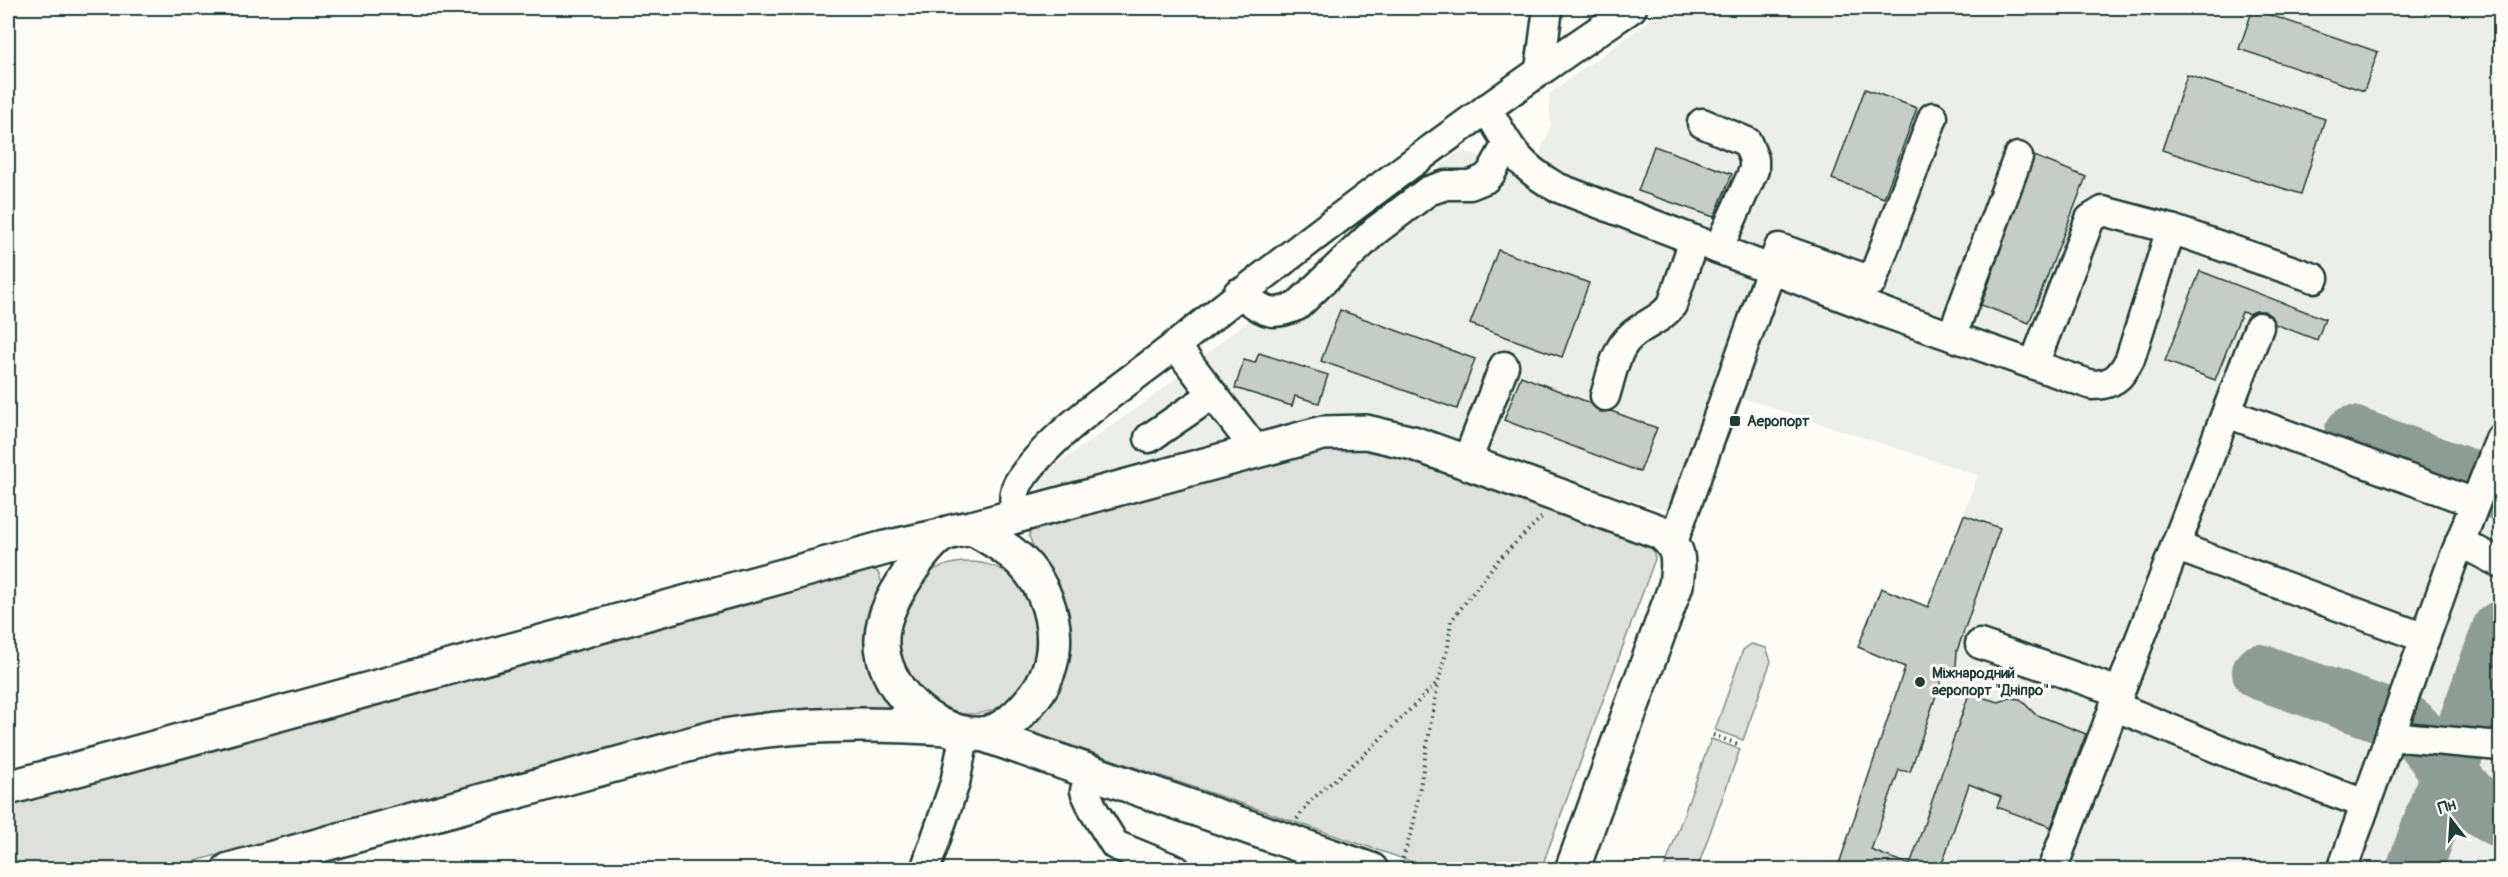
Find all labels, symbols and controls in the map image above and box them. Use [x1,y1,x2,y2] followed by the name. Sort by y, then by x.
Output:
[1747,412,1810,431] place label: Аеропорт
[1728,414,1742,428] marker: Аеропорт
[1932,664,2049,700] place label: Міжнародний аеропорт "Дніпро"
[1913,675,1927,689] marker: Міжнародний аеропорт "Дніпро"
[2421,790,2481,850] north arrow
[2436,794,2458,819] text: Пн

